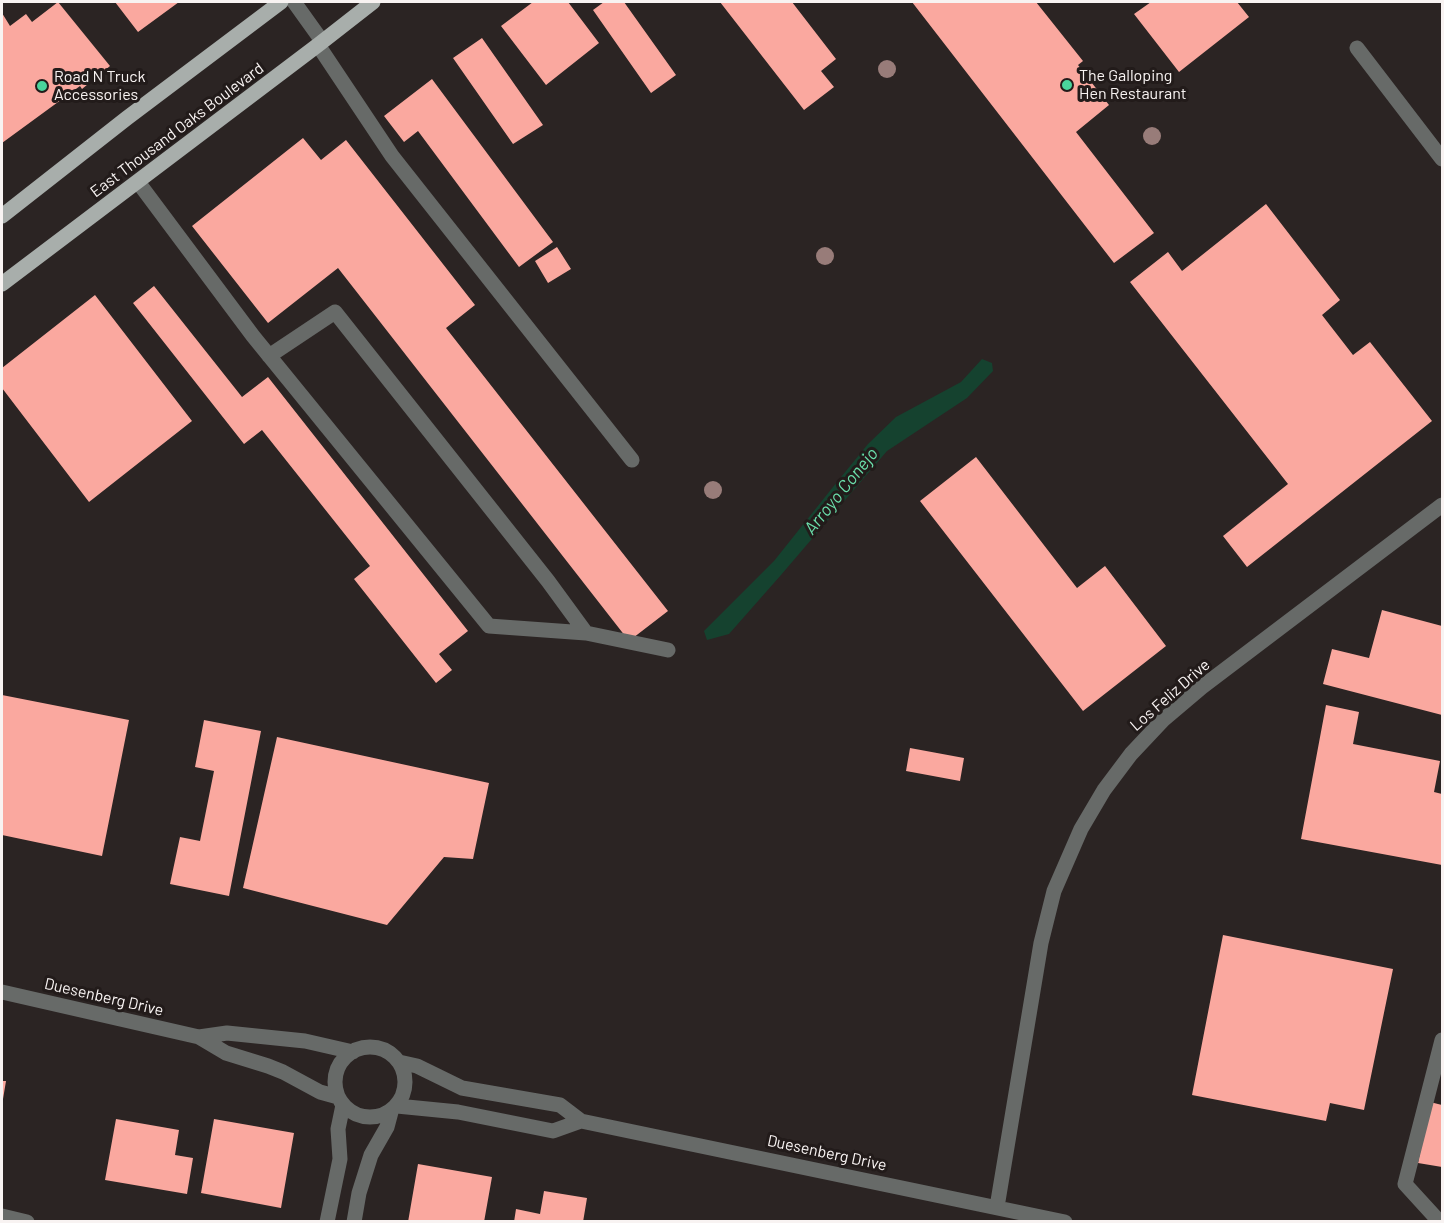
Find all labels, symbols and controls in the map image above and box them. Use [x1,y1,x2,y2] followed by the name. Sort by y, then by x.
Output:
[87,59,267,201] street label: East Thousand Oaks Boulevard
[1079,66,1187,104] place label: The Galloping Hen Restaurant
[54,67,146,105] place label: Road N Truck Accessories
[1060,78,1074,92] marker: The Galloping Hen Restaurant
[35,79,49,93] marker: Road N Truck Accessories
[799,443,883,539] water label: Arroyo Conejo
[1126,655,1214,735] street label: Los Feliz Drive
[43,974,165,1020] street label: Duesenberg Drive
[766,1131,888,1175] street label: Duesenberg Drive

